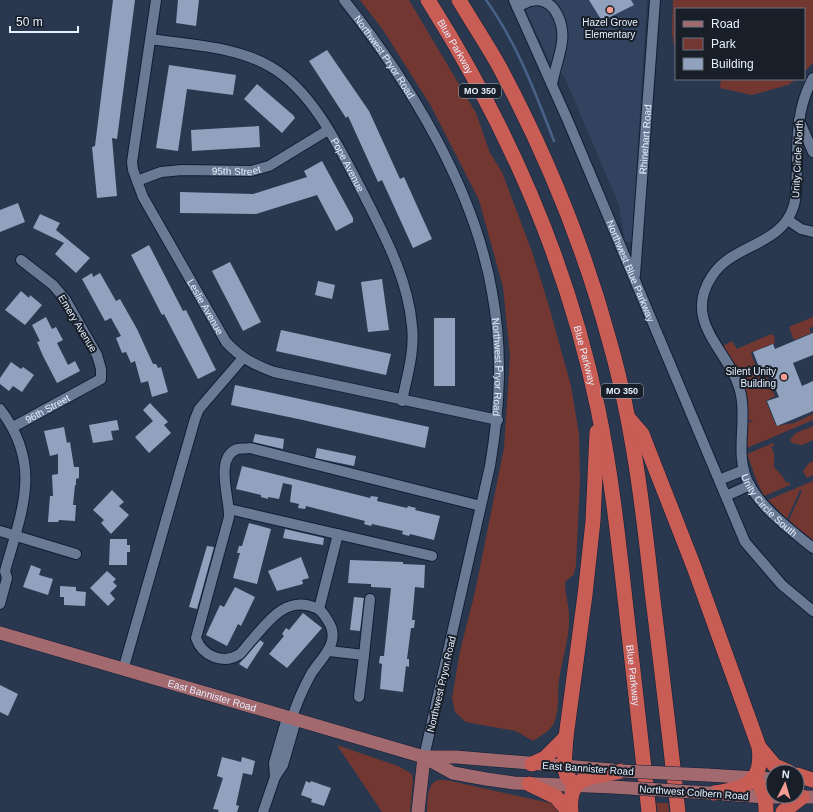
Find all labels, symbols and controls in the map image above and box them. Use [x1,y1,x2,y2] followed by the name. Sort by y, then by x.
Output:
[605,5,615,15] marker: Hazel Grove Elementary
[10,8,78,34] scale bar
[675,8,805,80] legend
[352,13,417,101] street label: Northwest Pryor Road
[16,15,43,29] text: 50 m
[435,17,475,76] street label: Blue Parkway
[582,17,638,40] place label: Hazel Grove Elementary
[711,17,740,31] text: Road
[711,37,737,51] text: Park
[711,57,754,71] text: Building
[459,84,501,98] road number: MO 350
[637,104,653,175] street label: Rhinehart Road
[790,120,805,198] street label: Unity Circle North
[329,136,367,194] street label: Pope Avenue
[212,164,262,177] street label: 95th Street
[604,219,657,323] street label: Northwest Blue Parkway
[185,277,226,337] street label: Leslie Avenue
[56,293,99,354] street label: Emery Avenue
[490,317,504,417] street label: Northwest Pryor Road
[571,324,598,386] street label: Blue Parkway
[725,366,776,389] place label: Silent Unity Building
[779,372,789,382] marker: Silent Unity Building
[601,384,643,398] road number: MO 350
[23,392,72,425] street label: 96th Street
[739,472,799,539] street label: Unity Circle South
[425,635,458,733] street label: Northwest Pryor Road
[624,644,642,706] street label: Blue Parkway
[166,677,258,714] street label: East Bannister Road
[542,760,634,777] street label: East Bannister Road
[765,764,805,804] north arrow
[781,768,790,780] text: N
[639,783,749,802] street label: Northwest Colbern Road

